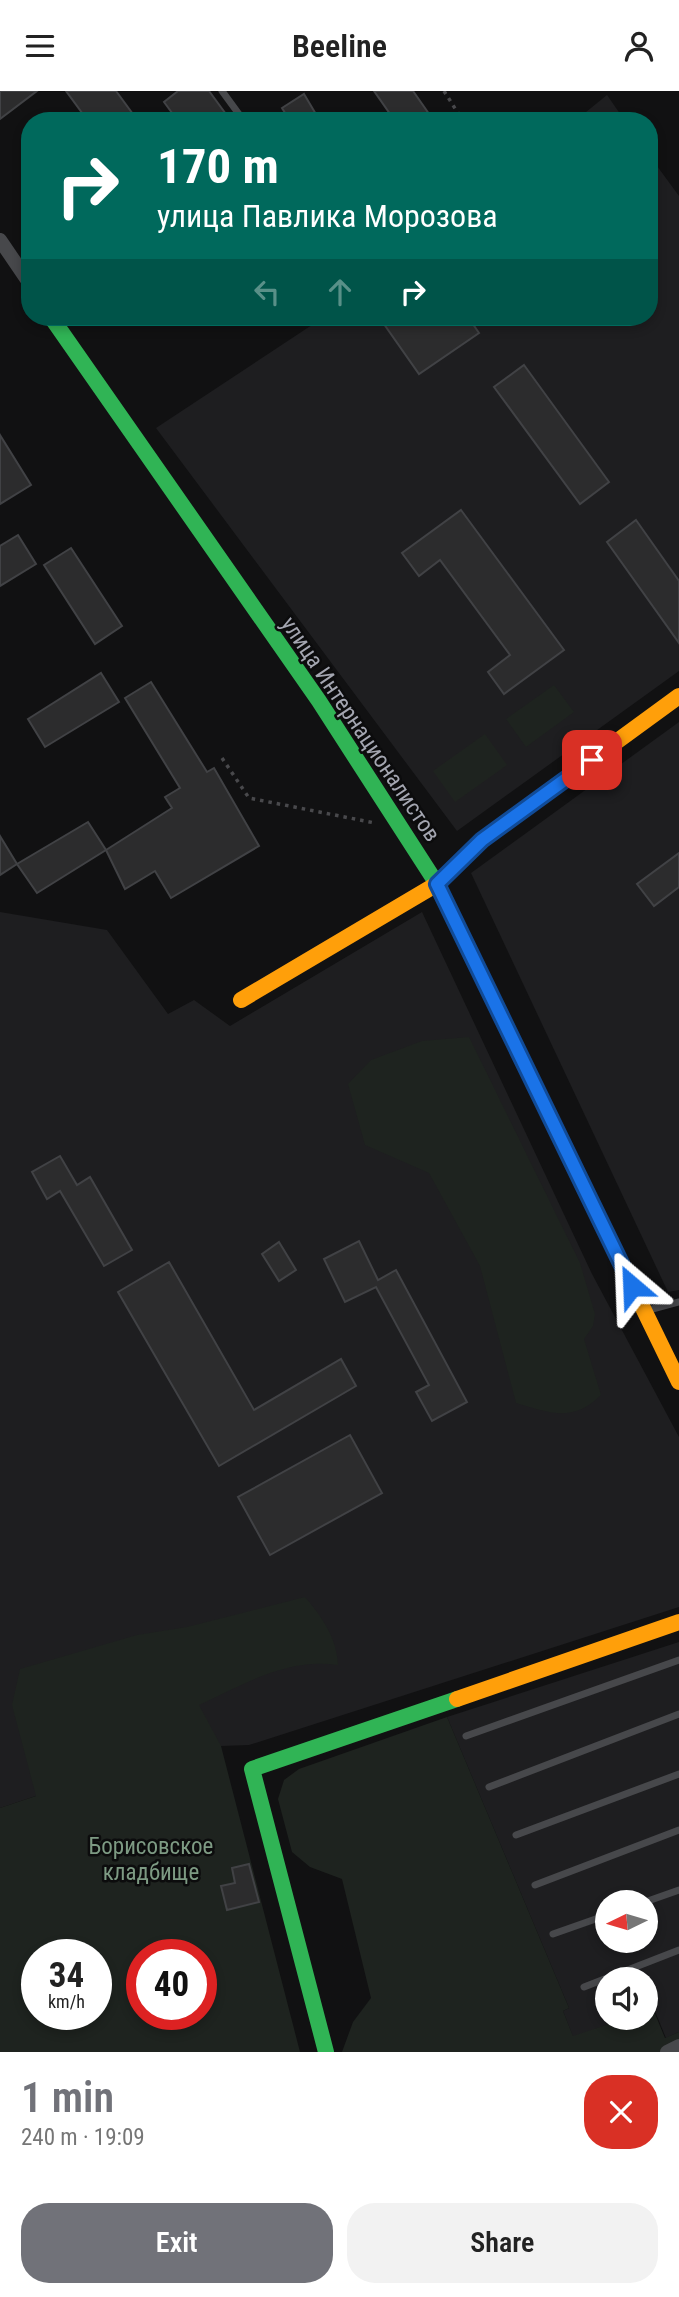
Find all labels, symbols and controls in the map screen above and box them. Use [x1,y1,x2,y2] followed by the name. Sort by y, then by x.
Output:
[21,27,59,65] icon: menu
[292,27,387,65] text: Beeline
[620,27,658,65] icon: person
[157,138,279,195] text: 170 m
[42,140,133,231] icon: right
[157,197,498,235] text: улица Павлика Морозова
[248,273,286,311] icon: left
[321,273,359,311] icon: ahead
[394,273,432,311] icon: right
[275,612,446,847] street label: улица Интернационалистов
[562,730,622,790] pin
[573,741,611,779] icon: arrive
[595,1249,669,1323] position arrow
[89,1833,213,1886] park label: Борисовское кладбище
[595,1890,658,1953] north arrow
[595,1890,658,2030] map controls
[126,1939,217,2030] speed limit sign: 40
[49,1955,84,1996] text: 34
[595,1967,658,2030] button: sound
[48,1991,85,2012] text: km/h
[21,2073,114,2122] text: 1 min
[584,2075,658,2149] button: close
[21,2124,145,2151] text: 240 m · 19:09
[21,2203,333,2283] button: Exit
[347,2203,658,2283] button: Share

